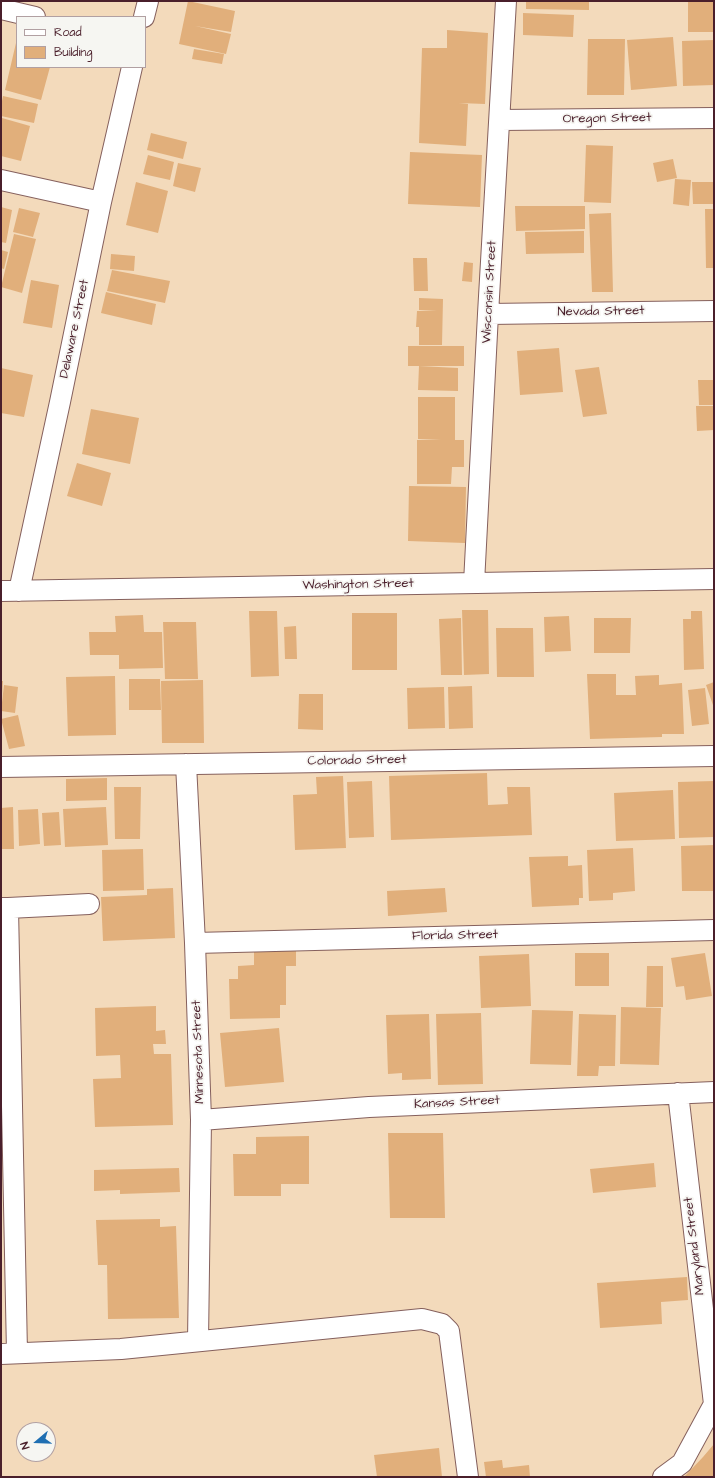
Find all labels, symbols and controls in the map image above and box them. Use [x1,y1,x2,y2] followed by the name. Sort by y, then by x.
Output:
[16,16,146,68] legend
[54,24,82,41] text: Road
[54,44,92,61] text: Building
[563,110,651,128] street label: Oregon Street
[480,240,500,344] street label: Wisconsin Street
[57,278,93,380] street label: Delaware Street
[557,303,645,321] street label: Nevada Street
[302,576,414,594] street label: Washington Street
[307,752,407,770] street label: Colorado Street
[412,927,498,945] street label: Florida Street
[189,1000,209,1104] street label: Minnesota Street
[414,1093,500,1113] street label: Kansas Street
[681,1196,709,1296] street label: Maryland Street
[16,1422,56,1462] north arrow
[17,1440,33,1451] text: N

